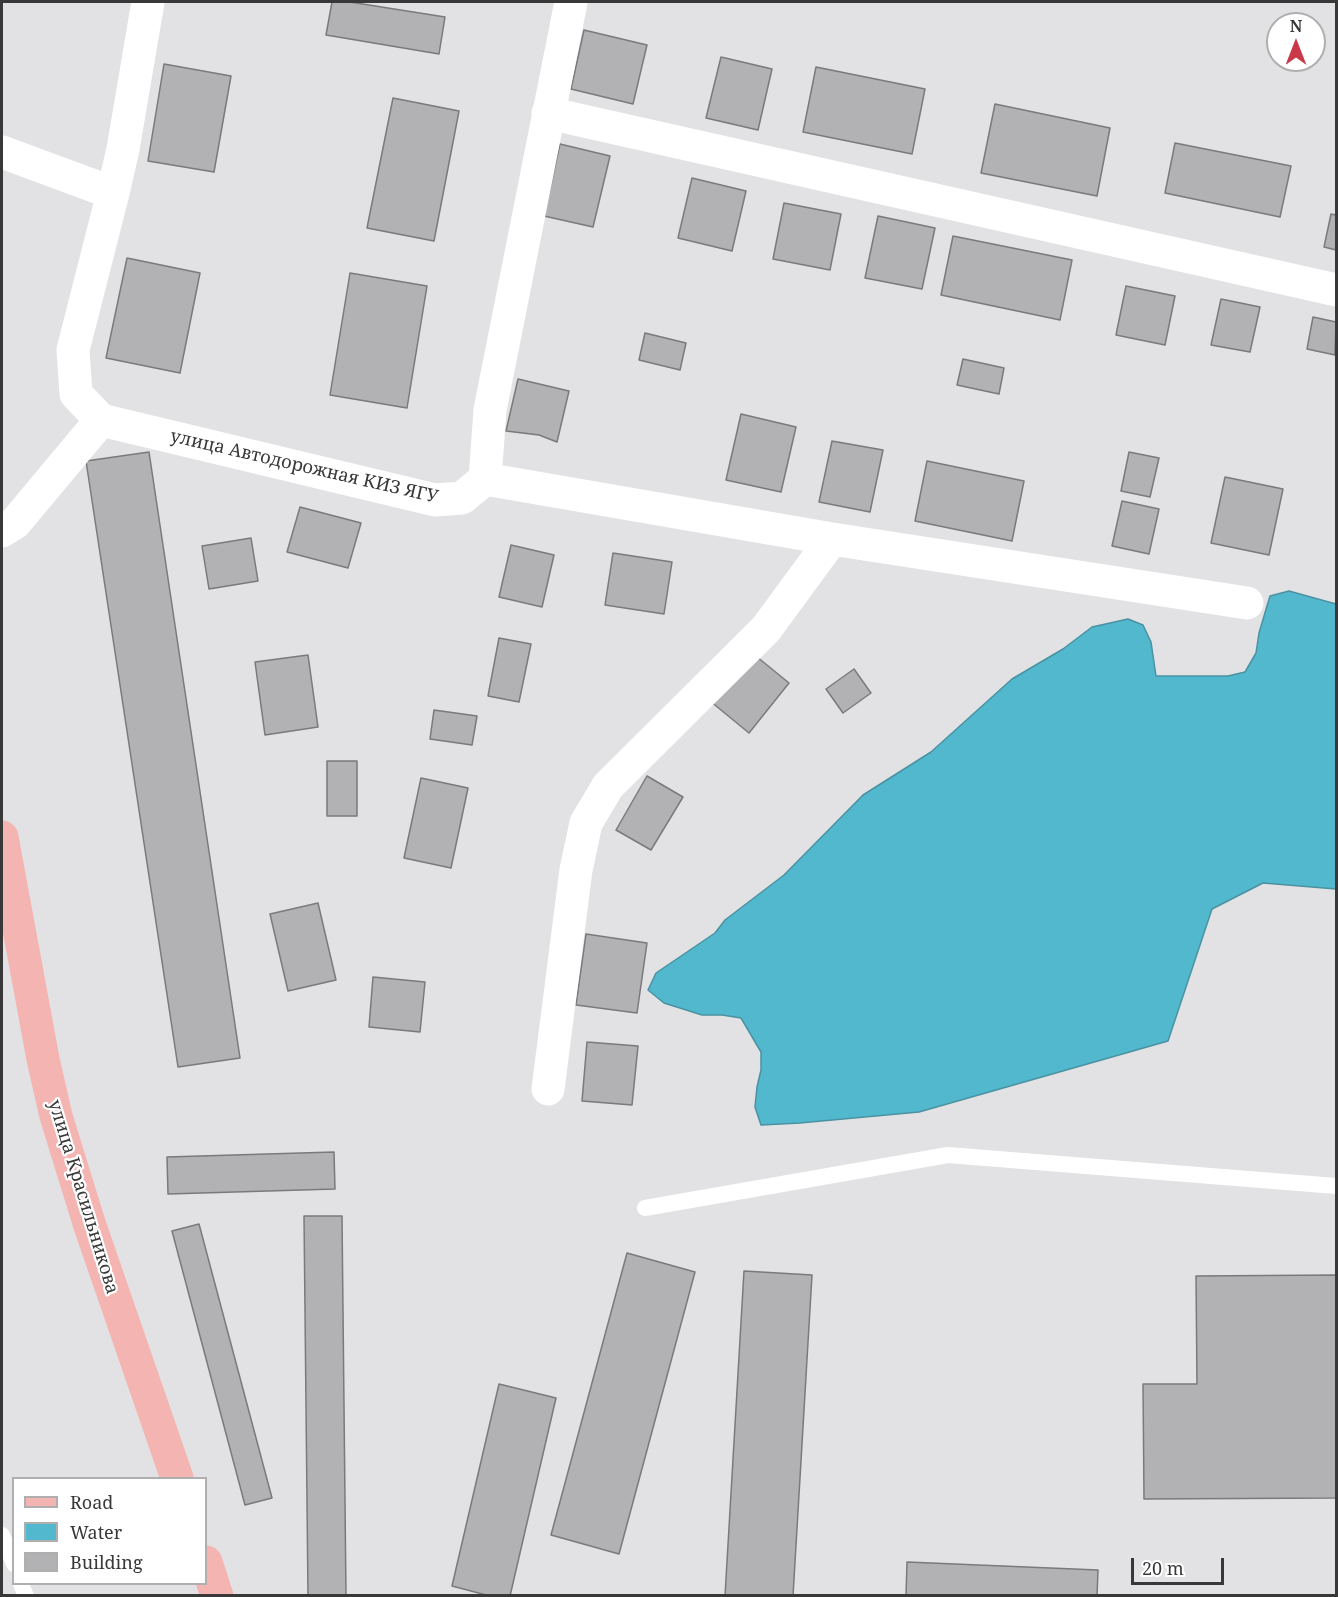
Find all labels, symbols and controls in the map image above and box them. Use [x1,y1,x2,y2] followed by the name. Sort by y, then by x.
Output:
[1266,12,1326,72] north arrow
[1290,15,1302,37] text: N
[168,426,440,508] street label: улица Автодорожная КИЗ ЯГУ
[43,1097,123,1297] street label: улица Красильникова
[12,1477,207,1585] legend
[70,1490,113,1514] text: Road
[70,1520,122,1544] text: Water
[1134,1546,1227,1584] scale bar
[70,1550,143,1574] text: Building
[1142,1556,1184,1580] text: 20 m

